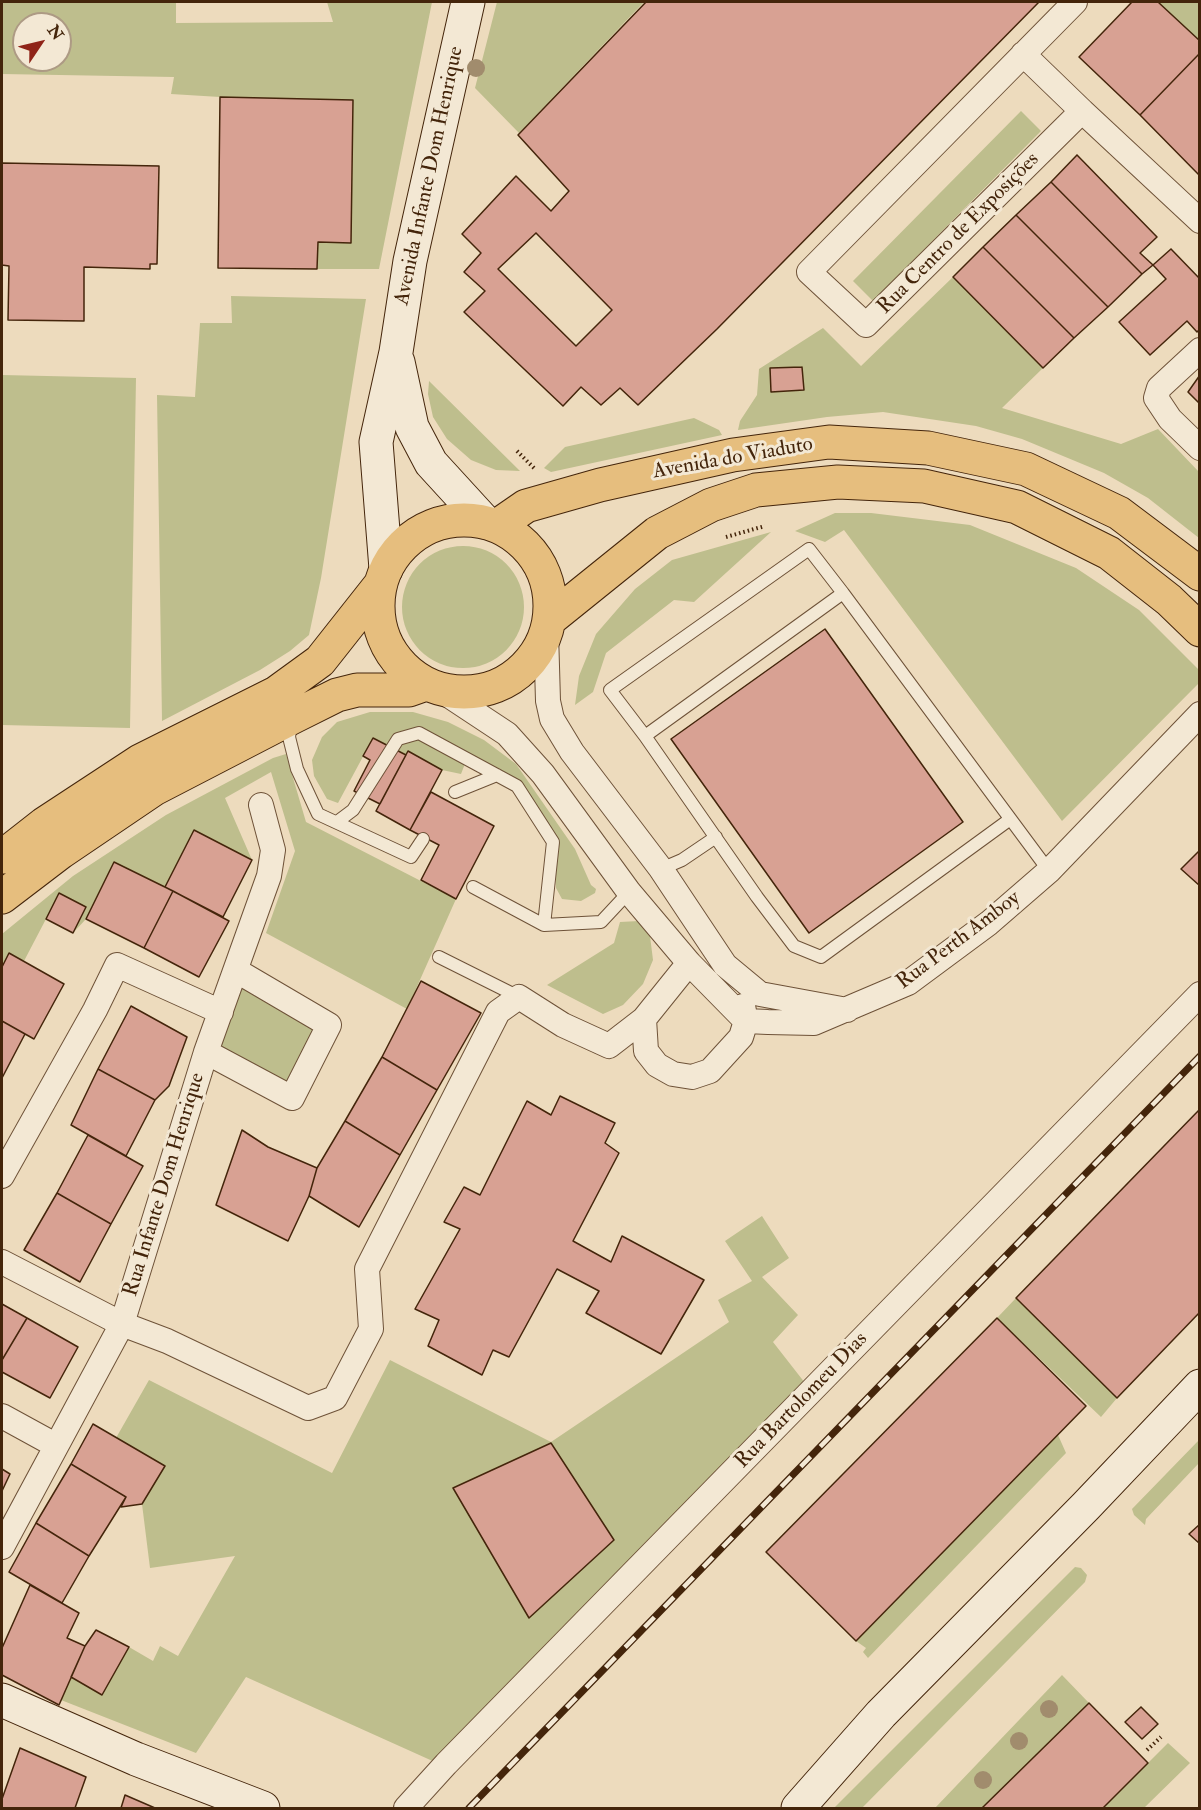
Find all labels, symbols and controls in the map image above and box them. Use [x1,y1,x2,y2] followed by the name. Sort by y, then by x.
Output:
[12,12,72,72] north arrow
[43,21,67,44] text: N
[390,44,470,308] street label: Avenida Infante Dom Henrique
[873,148,1045,320] street label: Rua Centro de Exposições
[651,433,815,485] street label: Avenida do Viaduto
[892,886,1026,996] street label: Rua Perth Amboy
[119,1070,211,1300] street label: Rua Infante Dom Henrique
[730,1328,874,1474] street label: Rua Bartolomeu Dias

